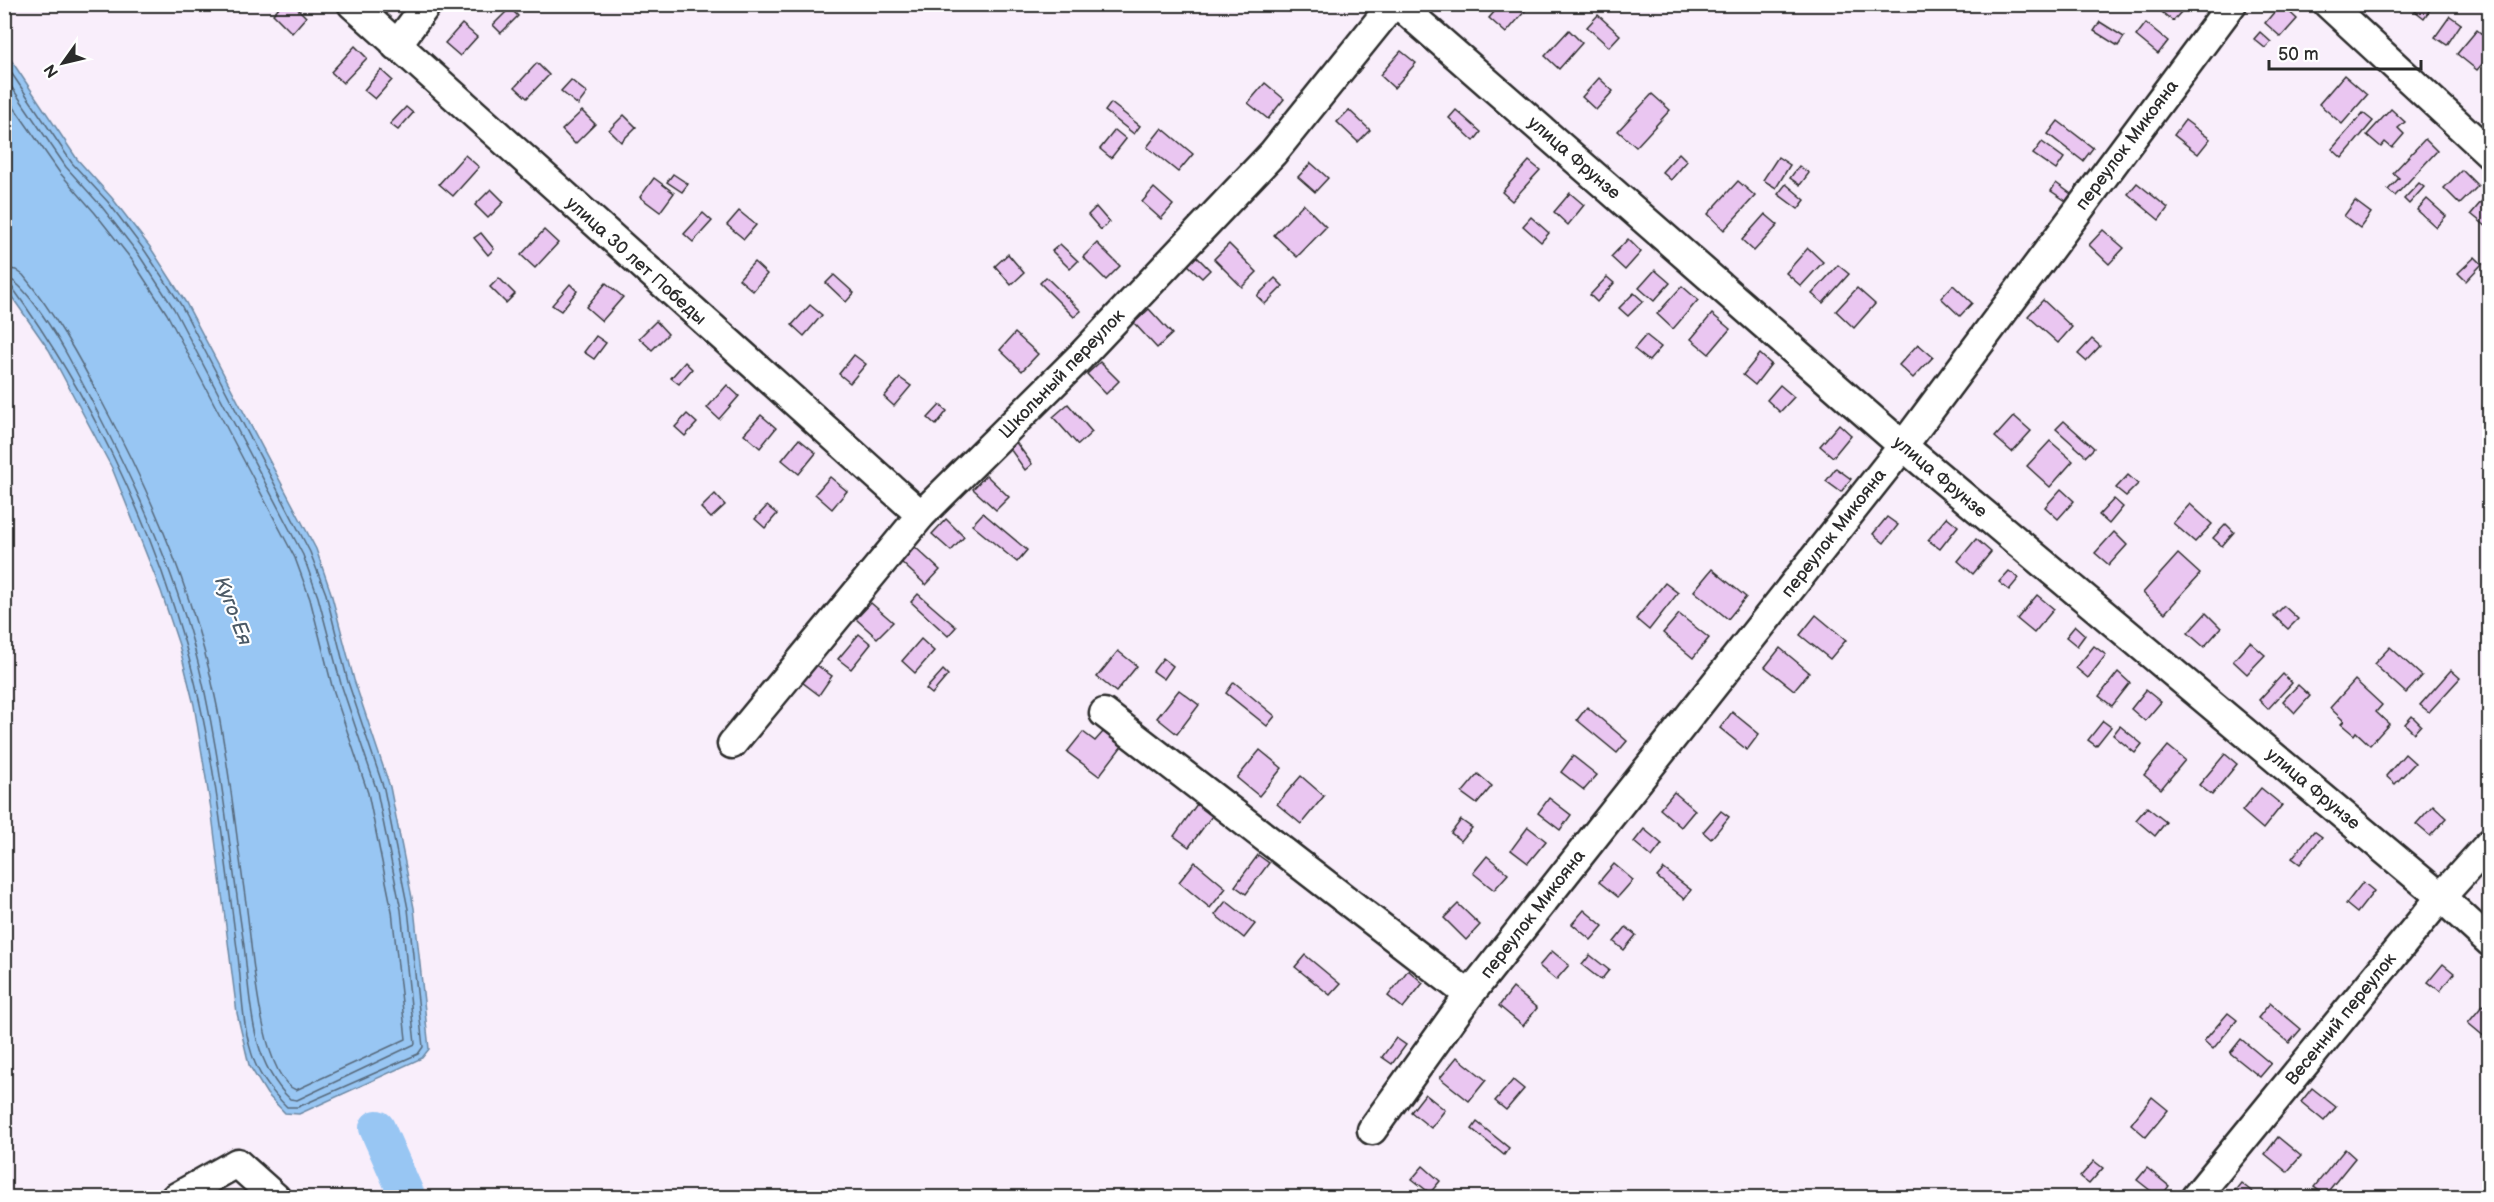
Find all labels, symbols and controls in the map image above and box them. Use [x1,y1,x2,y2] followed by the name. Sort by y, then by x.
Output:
[33,33,93,93] north arrow
[2269,33,2420,71] scale bar
[2278,44,2319,65] text: 50 m
[41,60,63,81] text: N
[2071,75,2183,214] street label: переулок Микояна
[1523,112,1625,204] street label: улица Фрунзе
[562,193,710,329] street label: улица 30 лет Победы
[995,305,1129,443] street label: Школьный переулок
[1889,432,1991,522] street label: улица Фрунзе
[1777,464,1891,602] street label: переулок Микояна
[209,573,257,649] water label: Куго-Ея
[2262,744,2364,834] street label: улица Фрунзе
[1476,845,1590,983] street label: переулок Микояна
[2281,948,2401,1089] street label: Весенний переулок

